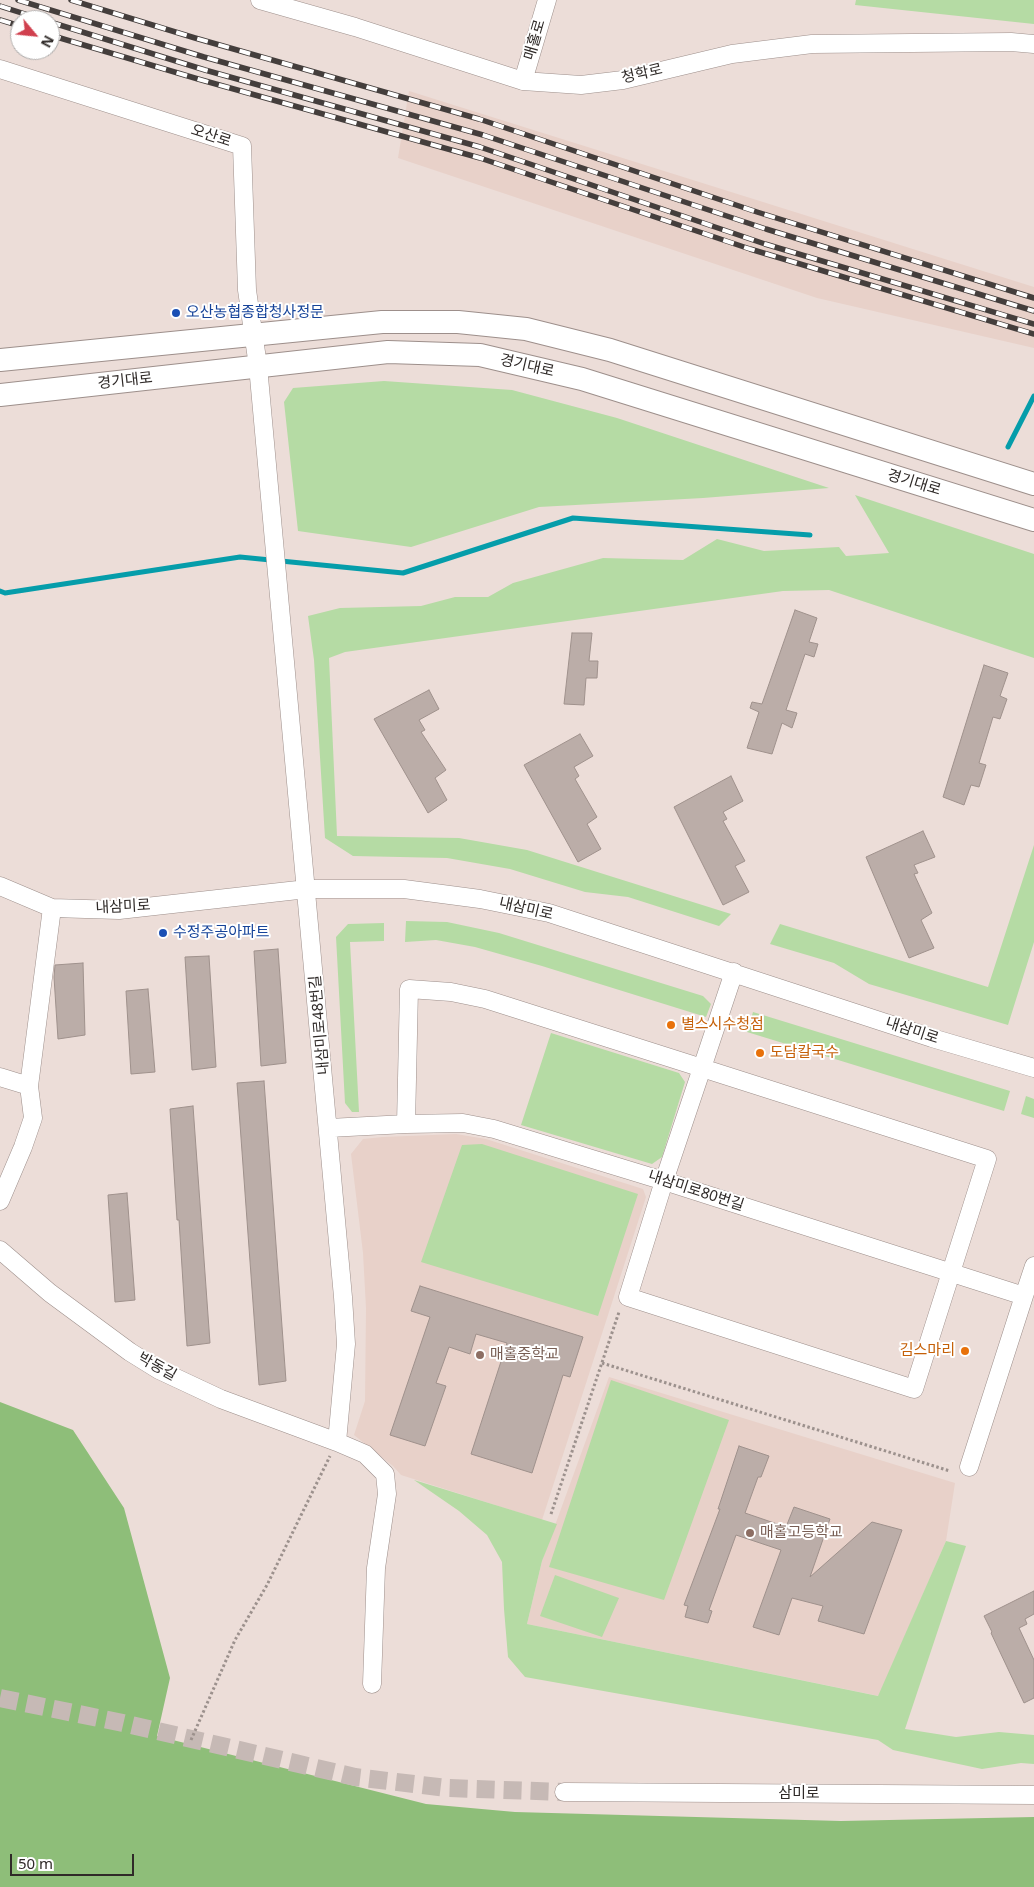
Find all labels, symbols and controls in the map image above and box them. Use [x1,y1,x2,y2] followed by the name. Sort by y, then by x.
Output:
[10,10,60,60] north arrow
[521,18,549,62] street label: 매홀로
[37,32,59,51] text: N
[620,61,664,87] street label: 청학로
[189,121,233,151] street label: 오산로
[186,304,324,322] place label: 오산농협종합청사정문
[170,307,182,319] marker: 오산농협종합청사정문
[498,351,556,381] street label: 경기대로
[97,369,153,393] street label: 경기대로
[885,466,943,500] street label: 경기대로
[497,894,555,924] street label: 내삼미로
[95,897,151,917] street label: 내삼미로
[173,924,270,942] place label: 수정주공아파트
[157,927,169,939] marker: 수정주공아파트
[307,974,333,1076] street label: 내삼미로48번길
[883,1014,941,1048] street label: 내삼미로
[681,1016,764,1034] place label: 별스시수청점
[665,1019,677,1031] marker: 별스시수청점
[770,1044,839,1062] place label: 도담칼국수
[754,1047,766,1059] marker: 도담칼국수
[646,1167,746,1215] street label: 내삼미로80번길
[900,1342,955,1360] place label: 김스마리
[959,1345,971,1357] marker: 김스마리
[490,1346,559,1364] place label: 매홀중학교
[135,1349,179,1385] street label: 박동길
[474,1349,486,1361] marker: 매홀중학교
[760,1524,843,1542] place label: 매홀고등학교
[744,1527,756,1539] marker: 매홀고등학교
[778,1785,820,1803] street label: 삼미로
[12,1844,136,1876] scale bar
[18,1853,53,1873] text: 50 m

